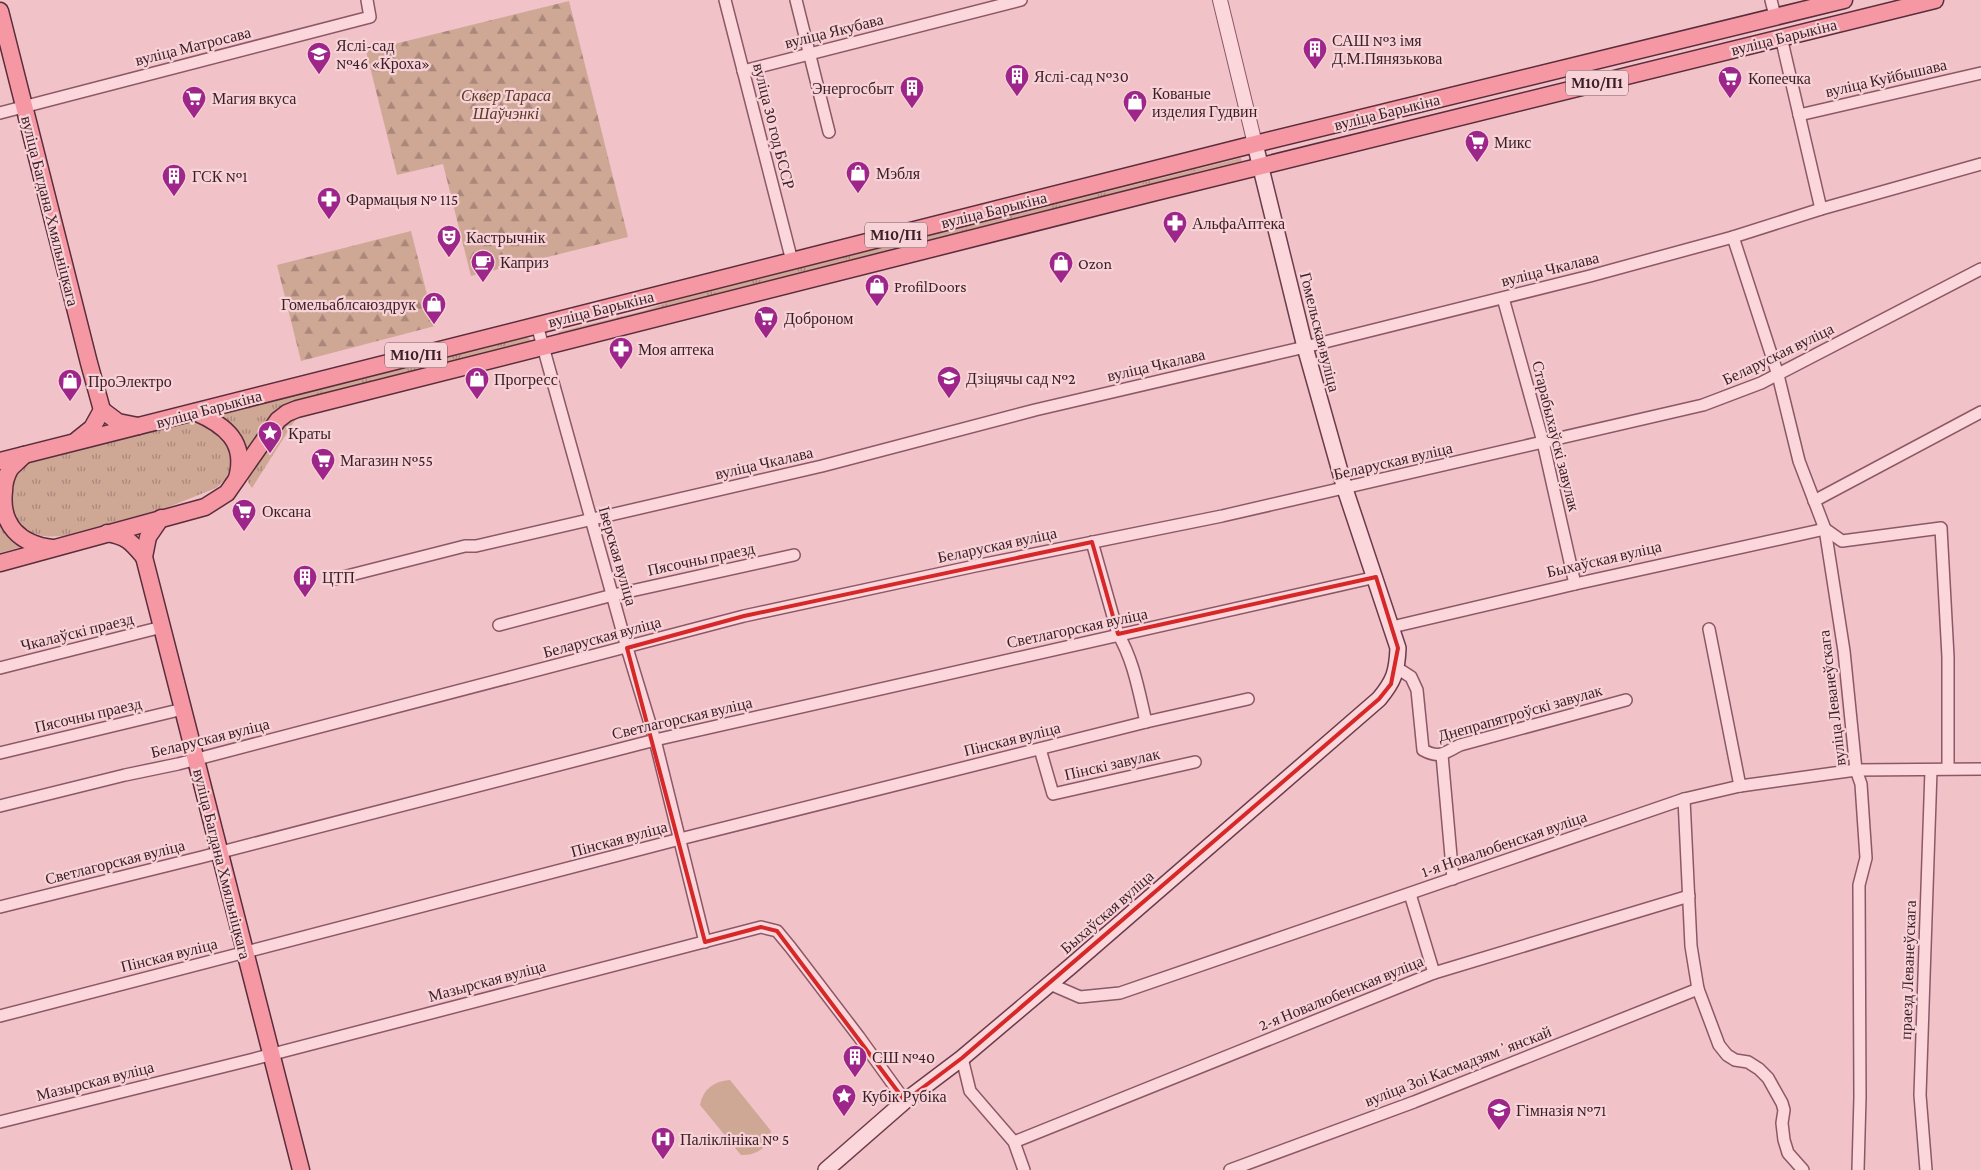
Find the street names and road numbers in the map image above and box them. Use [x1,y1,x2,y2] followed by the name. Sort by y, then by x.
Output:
[783,11,885,52] street label: вуліца Якубава
[1729,16,1839,59] street label: вуліца Барыкіна
[133,23,253,70] street label: вуліца Матросава
[1824,56,1949,101] street label: вуліца Куйбышава
[749,61,798,191] street label: вуліца 30 год БССР
[1566,70,1628,96] road number: М10/П1
[1332,91,1442,134] street label: вуліца Барыкіна
[17,114,82,308] street label: вуліца Багдана Хмяльніцкага
[939,189,1049,232] street label: вуліца Барыкіна
[865,222,927,248] road number: М10/П1
[1499,249,1601,290] street label: вуліца Чкалава
[1296,270,1343,394] street label: Гомельская вуліца
[546,288,656,331] street label: вуліца Барыкіна
[1720,320,1837,389] street label: Беларуская вуліца
[385,342,447,368] road number: М10/П1
[1105,345,1207,386] street label: вуліца Чкалава
[1528,359,1583,513] street label: Старабыхаўскі завулак
[154,387,264,432] street label: вуліца Барыкіна
[1332,439,1454,484] street label: Беларуская вуліца
[713,443,815,484] street label: вуліца Чкалава
[595,504,640,608] street label: Іверская вуліца
[936,524,1058,567] street label: Беларуская вуліца
[1545,538,1663,581] street label: Быхаўская вуліца
[646,539,756,580] street label: Пясочны праезд
[1005,605,1149,652] street label: Светлагорская вуліца
[19,610,135,655] street label: Чкалаўскі праезд
[541,613,663,662] street label: Беларуская вуліца
[1815,629,1850,767] street label: вуліца Леванеўскага
[1436,681,1605,746] street label: Днепрапятроўскі завулак
[33,694,143,737] street label: Пясочны праезд
[610,694,754,743] street label: Светлагорская вуліца
[149,715,271,762] street label: Беларуская вуліца
[962,719,1062,760] street label: Пінская вуліца
[1063,745,1162,784] street label: Пінскі завулак
[189,767,254,961] street label: вуліца Багдана Хмяльніцкага
[1419,808,1589,881] street label: 1-я Новалюбенская вуліца
[569,818,669,861] street label: Пінская вуліца
[43,836,187,889] street label: Светлагорская вуліца
[1057,867,1158,958] street label: Быхаўская вуліца
[1897,900,1920,1040] street label: праезд Леванеўскага
[119,935,219,976] street label: Пінская вуліца
[1256,952,1426,1035] street label: 2-я Новалюбенская вуліца
[426,957,548,1006] street label: Мазырская вуліца
[1362,1022,1554,1110] street label: вуліца Зоі Касмадзямʼянскай
[34,1058,156,1105] street label: Мазырская вуліца

